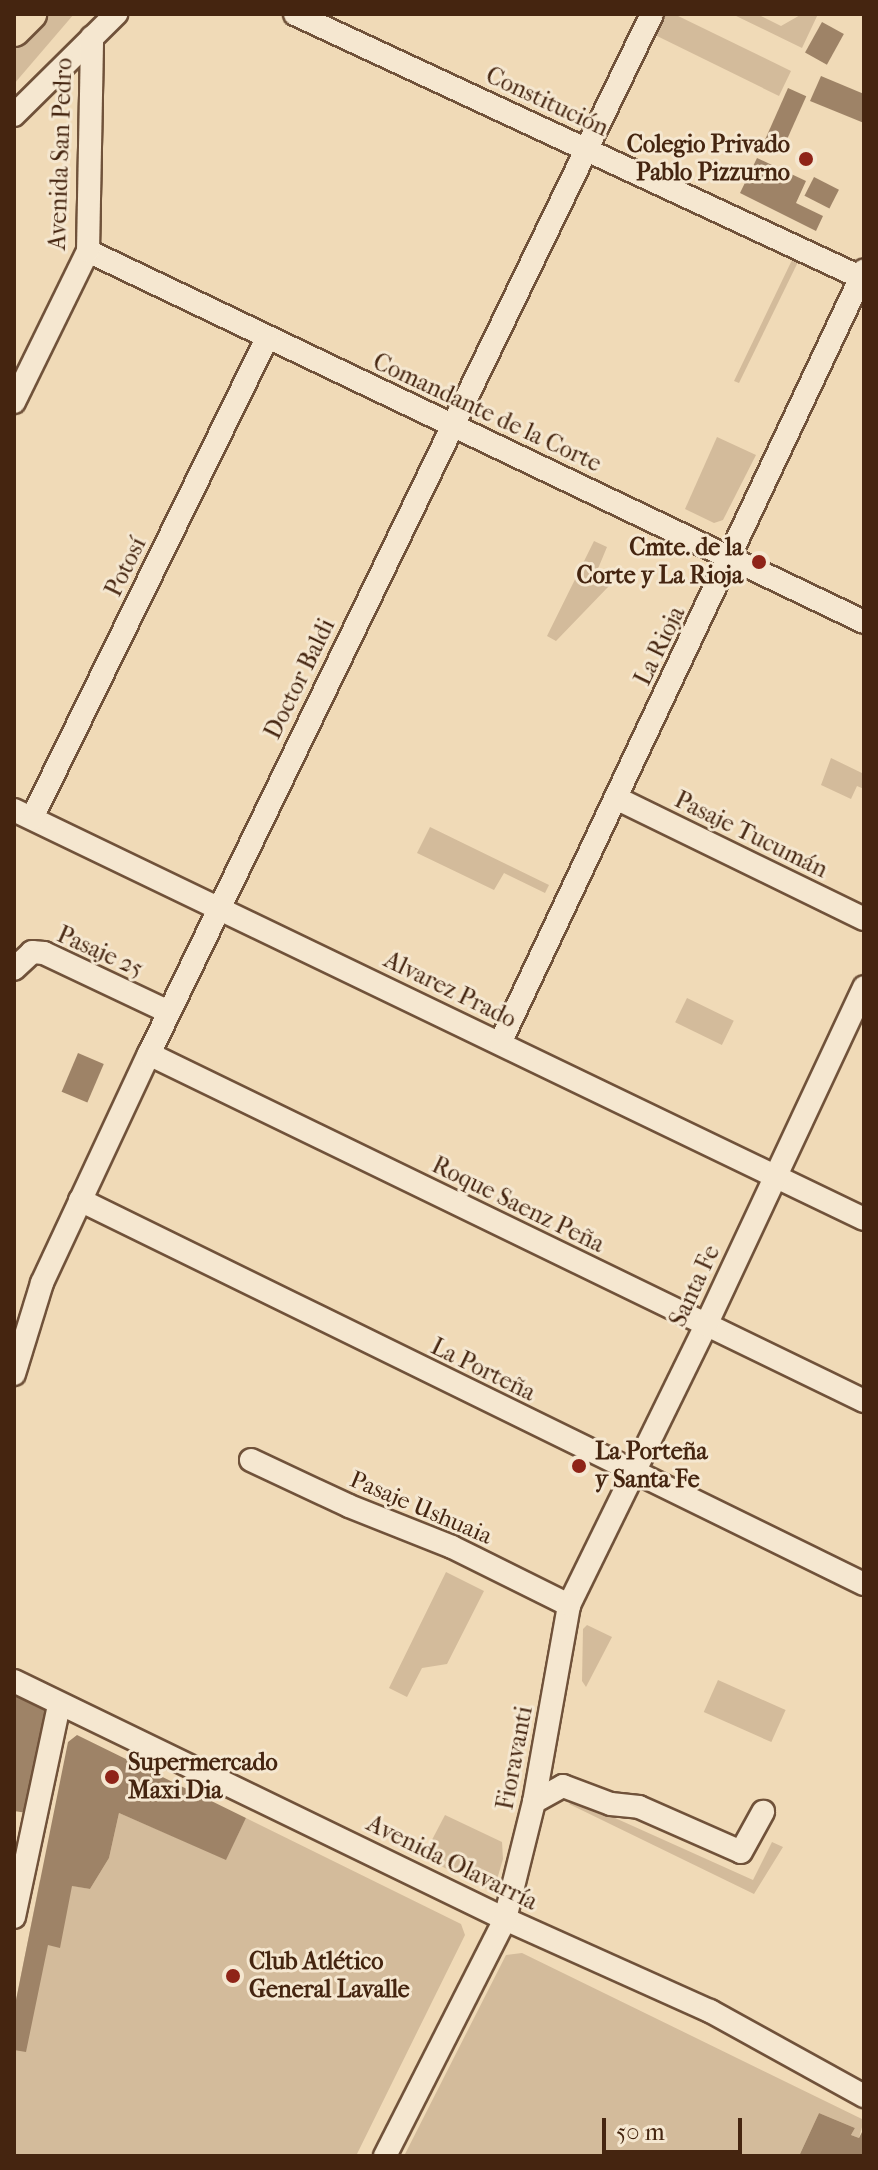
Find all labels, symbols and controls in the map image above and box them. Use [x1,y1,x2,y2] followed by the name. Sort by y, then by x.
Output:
[43,57,79,251] street label: Avenida San Pedro
[481,61,613,143] street label: Constitución
[627,131,790,187] place label: Colegio Privado Pablo Pizzurno
[797,150,815,168] marker: Colegio Privado Pablo Pizzurno
[368,347,606,479] street label: Comandante de la Corte
[99,533,153,601] street label: Potosí
[577,534,743,590] place label: Cmte. de la Corte y La Rioja
[750,553,768,571] marker: Cmte. de la Corte y La Rioja
[629,602,691,690] street label: La Rioja
[258,614,342,744] street label: Doctor Baldi
[670,786,832,884] street label: Pasaje Tucumán
[53,920,147,984] street label: Pasaje 25
[379,946,521,1034] street label: Alvarez Prado
[427,1151,609,1259] street label: Roque Saenz Peña
[664,1241,726,1331] street label: Santa Fe
[426,1332,540,1408] street label: La Porteña
[595,1438,708,1494] place label: La Porteña y Santa Fe
[570,1457,588,1475] marker: La Porteña y Santa Fe
[345,1465,497,1551] street label: Pasaje Ushuaia
[491,1704,539,1812] street label: Fioravanti
[128,1749,278,1805] place label: Supermercado Maxi Dia
[103,1768,121,1786] marker: Supermercado Maxi Dia
[362,1809,542,1917] street label: Avenida Olavarría
[249,1948,410,2004] place label: Club Atlético General Lavalle
[224,1967,242,1985] marker: Club Atlético General Lavalle
[606,2102,746,2152] scale bar
[616,2118,665,2146] text: 50 m

